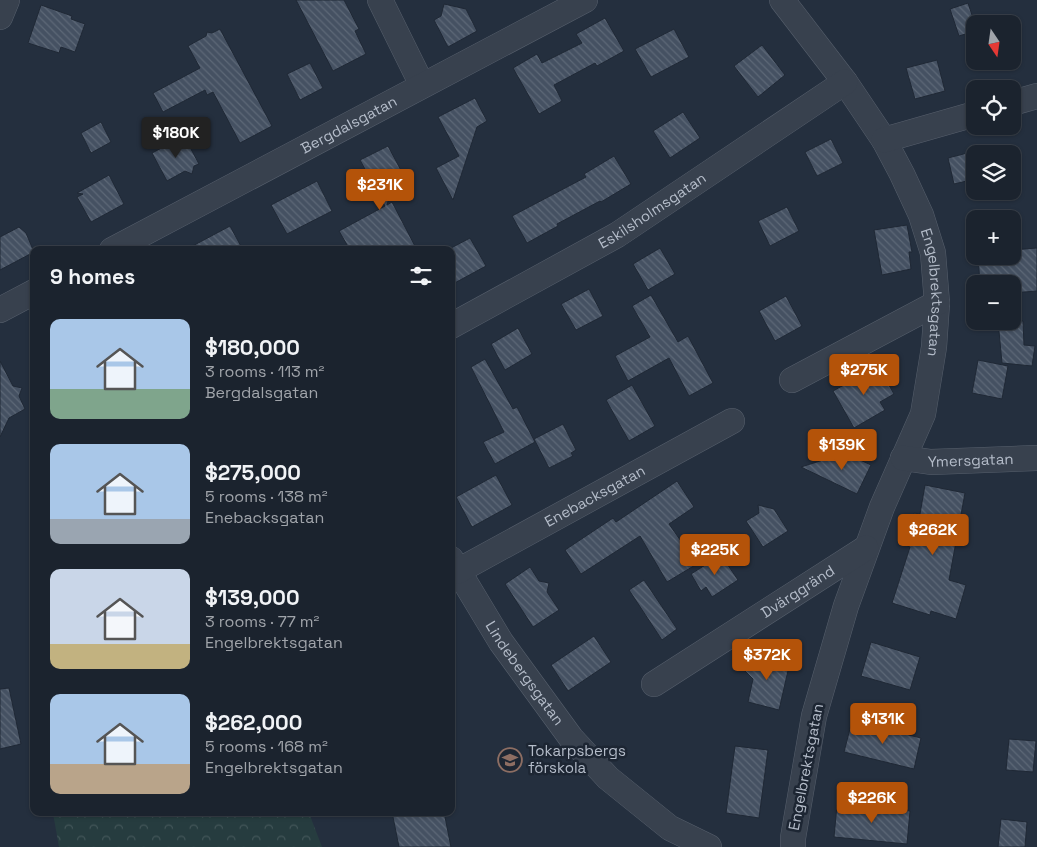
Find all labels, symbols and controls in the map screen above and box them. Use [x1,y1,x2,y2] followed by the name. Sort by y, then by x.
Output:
[966,15,1021,70] north arrow
[966,15,1021,330] map controls
[966,80,1021,135] button: locate
[297,91,400,158] street label: Bergdalsgatan
[141,116,211,159] pin: $180K
[153,122,199,143] text: $180K
[966,145,1021,200] button: layers
[345,168,415,211] pin: $231K
[595,168,709,252] street label: Eskilsholmsgatan
[357,174,403,195] text: $231K
[966,210,1021,265] button: +
[917,226,947,358] street label: Engelbrektsgatan
[407,262,435,290] icon: filters
[50,263,135,290] text: 9 homes
[966,275,1021,330] button: −
[205,334,300,361] text: $180,000
[90,339,150,399] icon: home
[829,354,899,396] pin: $275K
[840,359,888,380] text: $275K
[205,361,324,382] text: 3 rooms · 113 m²
[205,382,318,403] text: Bergdalsgatan
[807,428,877,471] pin: $139K
[819,434,865,455] text: $139K
[927,449,1014,471] street label: Ymersgatan
[205,459,301,486] text: $275,000
[541,460,648,531] street label: Enebacksgatan
[90,464,150,524] icon: home
[205,486,328,507] text: 5 rooms · 138 m²
[205,507,324,528] text: Enebacksgatan
[898,514,968,556] pin: $262K
[909,519,957,540] text: $262K
[680,534,750,576] pin: $225K
[691,539,739,560] text: $225K
[757,561,838,622] street label: Dvärggränd
[205,584,300,611] text: $139,000
[90,589,150,649] icon: home
[205,611,319,632] text: 3 rooms · 77 m²
[482,617,569,729] street label: Lindebergsgatan
[205,632,343,653] text: Engelbrektsgatan
[732,638,802,681] pin: $372K
[743,644,791,665] text: $372K
[784,702,827,832] street label: Engelbrektsgatan
[848,702,918,745] pin: $131K
[861,708,905,729] text: $131K
[205,709,302,736] text: $262,000
[90,714,150,774] icon: home
[205,736,328,757] text: 5 rooms · 168 m²
[528,741,626,777] place label: Tokarpsbergs förskola
[497,747,523,773] school or university icon: Tokarpsbergs förskola
[205,757,343,778] text: Engelbrektsgatan
[837,782,907,824] pin: $226K
[848,787,896,808] text: $226K

